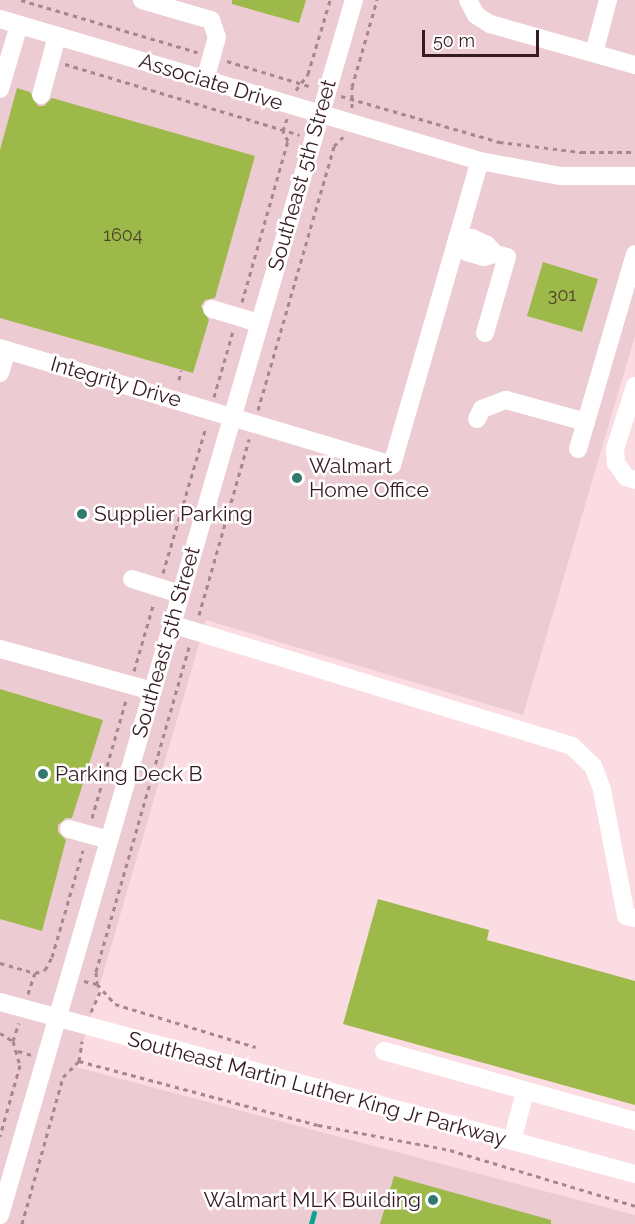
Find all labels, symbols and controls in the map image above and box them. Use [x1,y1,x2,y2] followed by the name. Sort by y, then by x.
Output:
[425,18,542,56] scale bar
[433,30,475,51] text: 50 m
[136,48,286,116] street label: Associate Drive
[263,77,341,273] street label: Southeast 5th Street
[103,224,143,246] house number: 1604
[548,284,576,306] house number: 301
[47,351,185,413] street label: Integrity Drive
[309,453,429,503] place label: Walmart Home Office
[290,471,304,485] marker: Walmart Home Office
[94,501,253,527] place label: Supplier Parking
[75,507,89,521] marker: Supplier Parking
[127,544,205,740] street label: Southeast 5th Street
[55,761,202,787] place label: Parking Deck B
[36,767,50,781] marker: Parking Deck B
[124,1026,510,1152] street label: Southeast Martin Luther King Jr Parkway
[203,1187,421,1213] place label: Walmart MLK Building
[426,1193,440,1207] marker: Walmart MLK Building

